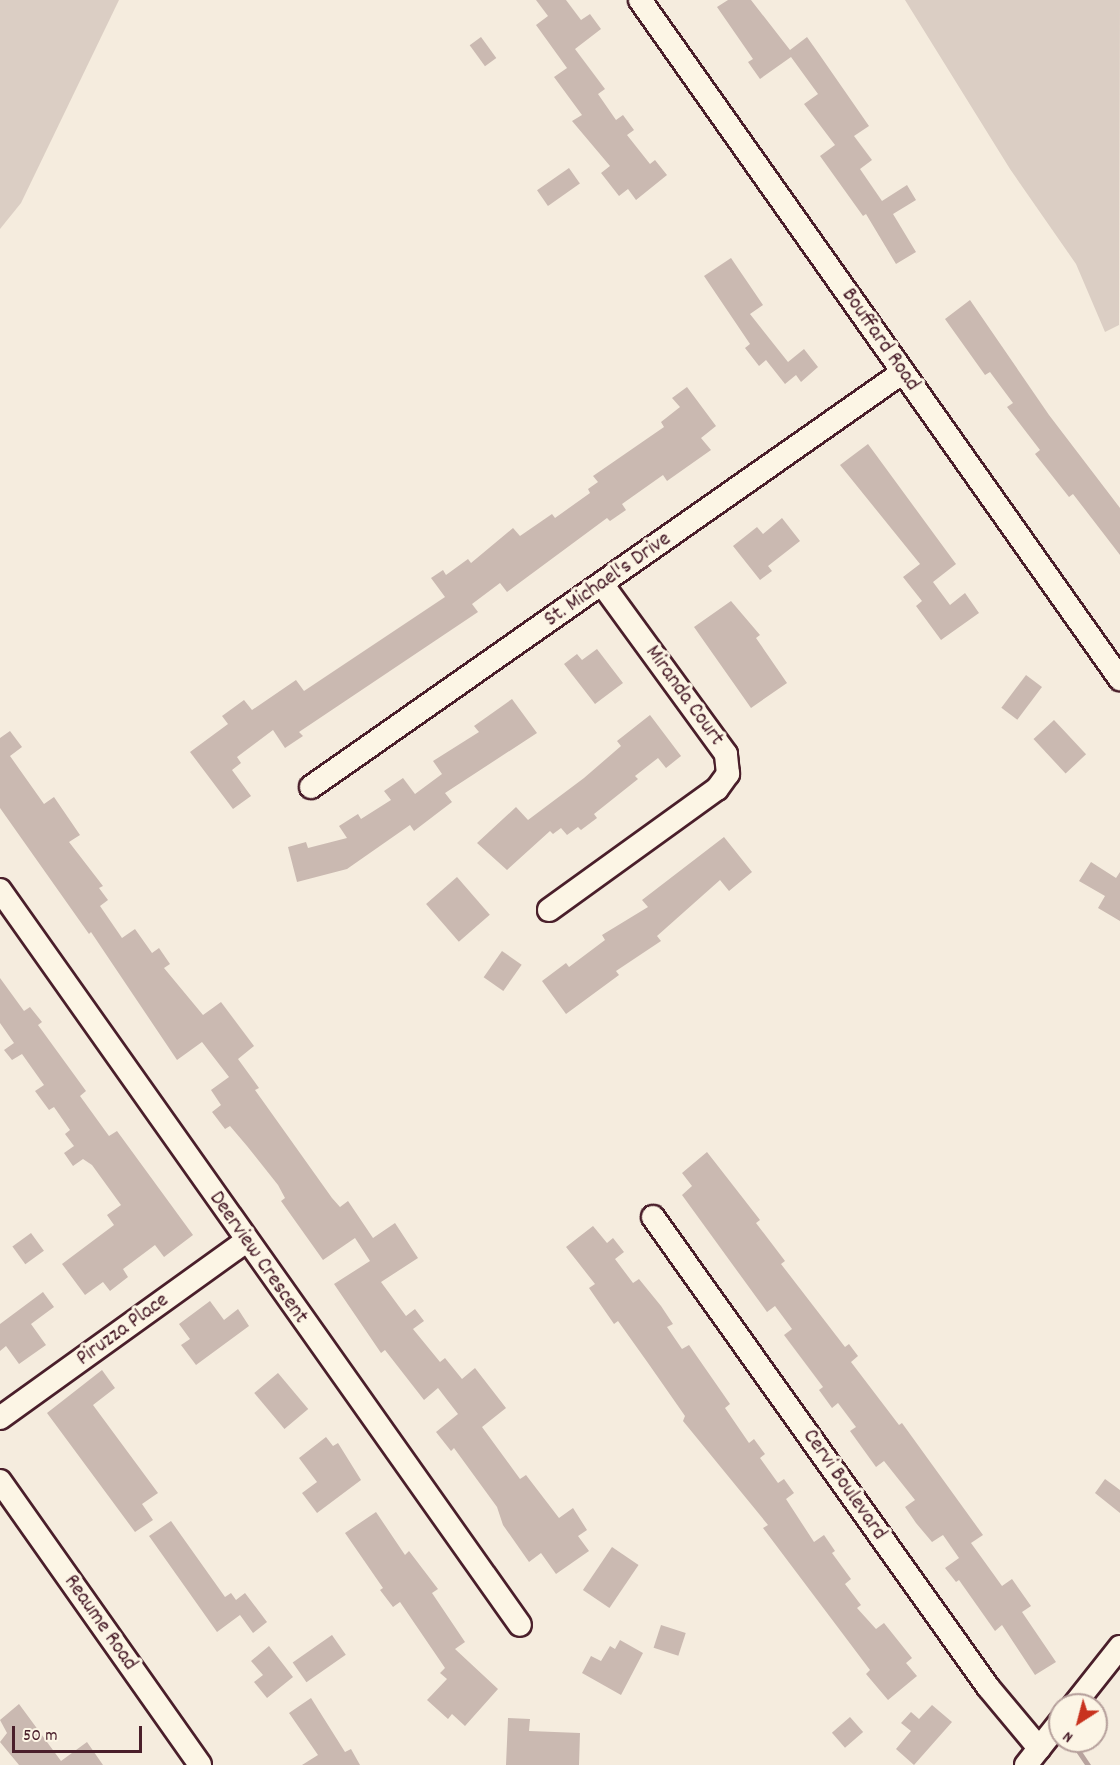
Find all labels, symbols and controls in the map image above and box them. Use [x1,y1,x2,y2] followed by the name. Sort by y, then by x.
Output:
[835,283,925,397] street label: Bouffard Road
[540,527,676,633] street label: St. Michael's Drive
[639,641,729,751] street label: Miranda Court
[203,1187,313,1329] street label: Deerview Crescent
[72,1288,174,1372] street label: Piruzza Place
[796,1424,892,1546] street label: Cervi Boulevard
[57,1570,143,1676] street label: Reaume Road
[1048,1693,1108,1753] north arrow
[15,1714,146,1752] scale bar
[23,1724,58,1749] text: 50 m
[1058,1725,1078,1748] text: N

